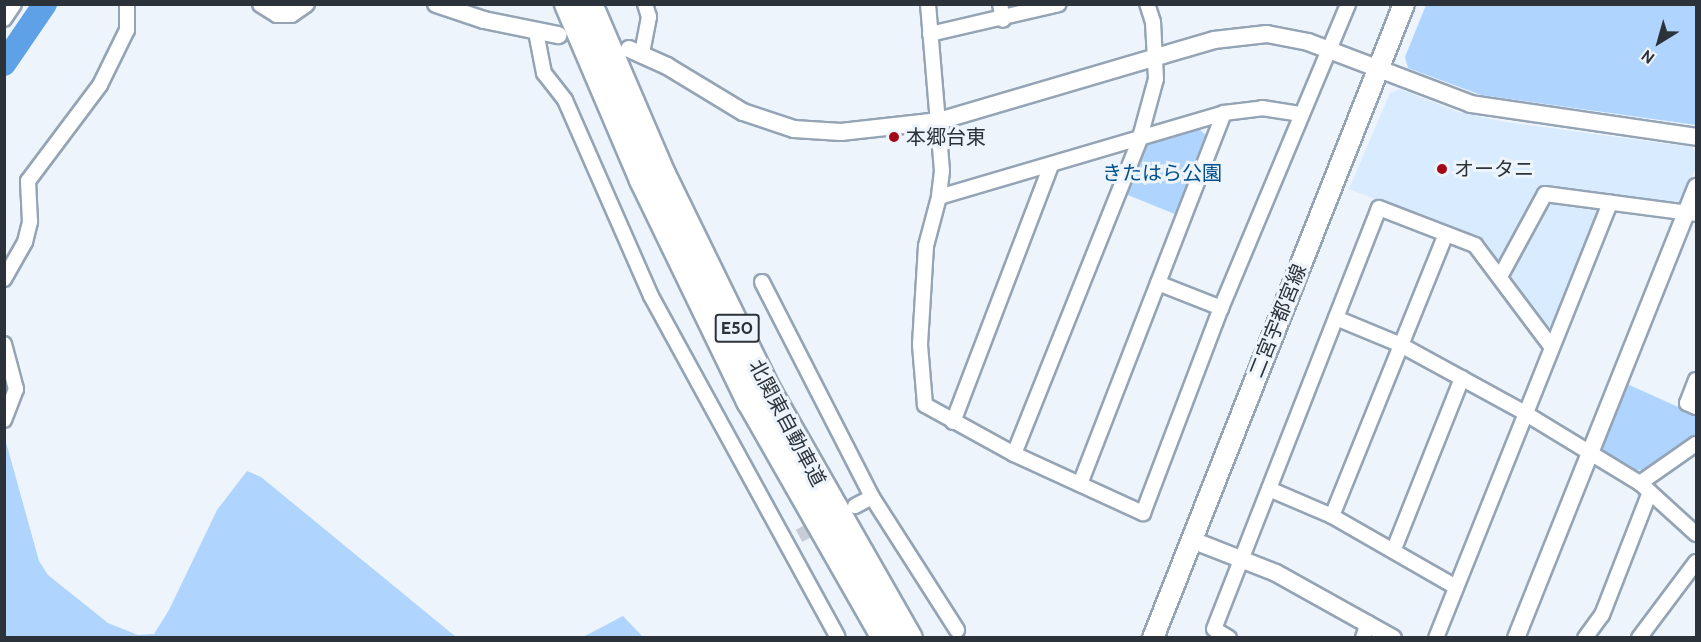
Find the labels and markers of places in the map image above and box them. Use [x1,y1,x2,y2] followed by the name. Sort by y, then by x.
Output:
[906,125,986,149] place label: 本郷台東
[887,130,901,144] marker: 本郷台東
[1454,157,1534,181] place label: オータニ
[1435,162,1449,176] marker: オータニ

